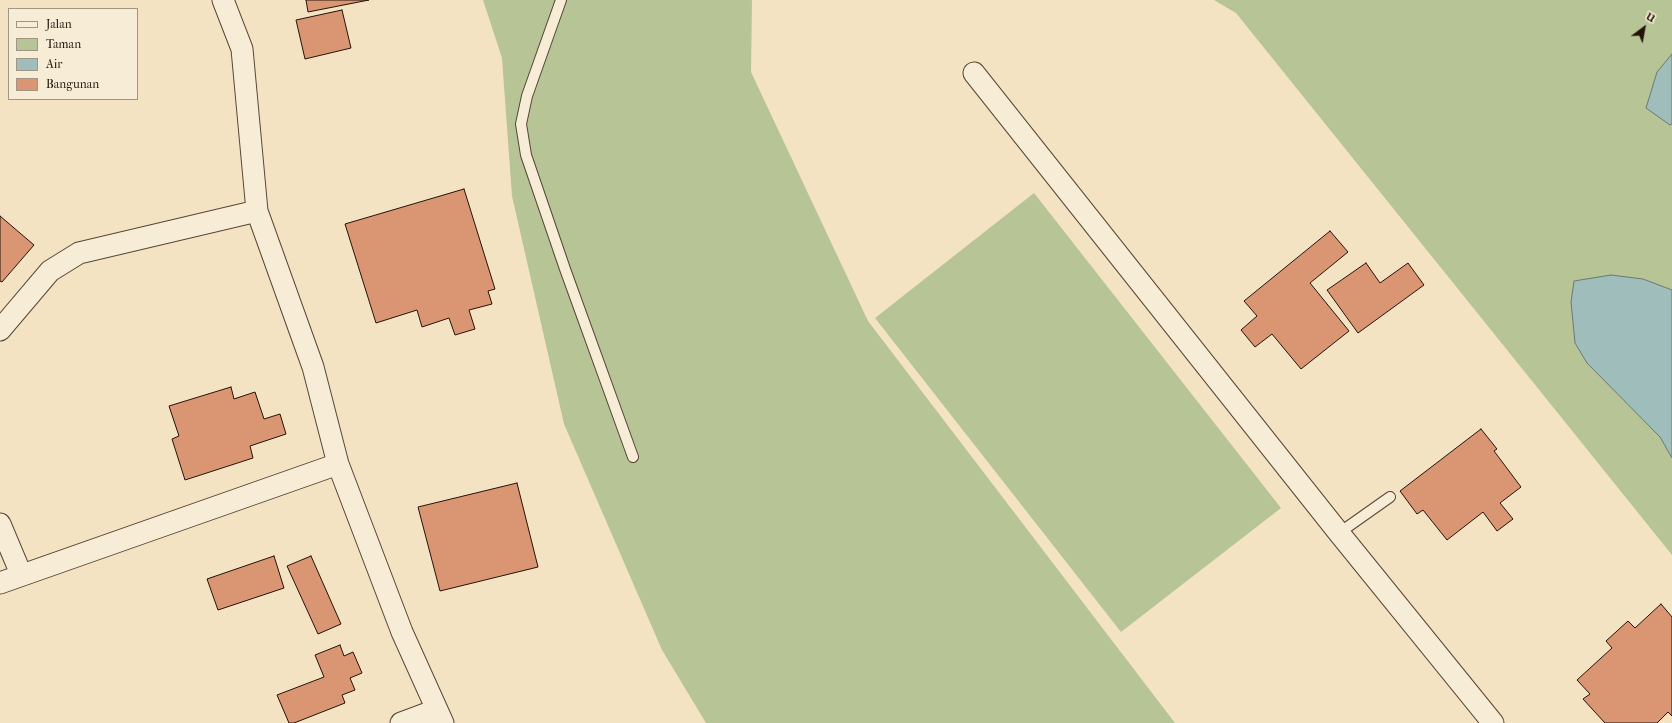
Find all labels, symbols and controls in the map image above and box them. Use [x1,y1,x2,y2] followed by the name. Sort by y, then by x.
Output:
[8,8,138,100] legend
[1624,8,1664,48] north arrow
[1644,10,1658,25] text: U
[46,17,72,31] text: Jalan
[46,37,81,51] text: Taman
[46,57,62,71] text: Air
[46,77,99,91] text: Bangunan

